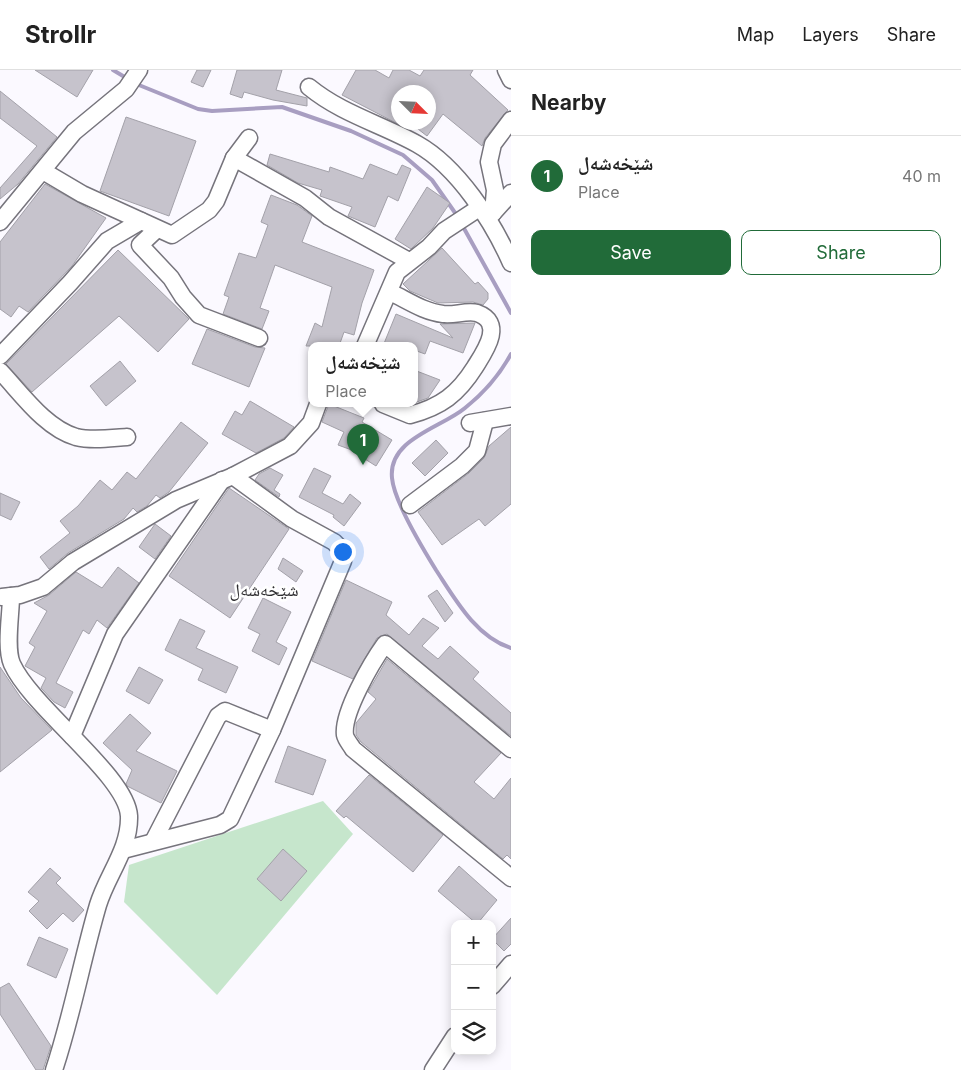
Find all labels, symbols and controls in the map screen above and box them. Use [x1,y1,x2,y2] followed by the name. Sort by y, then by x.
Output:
[25,20,96,49] text: Strollr
[737,24,774,45] text: Map
[802,24,859,45] text: Layers
[887,24,936,45] text: Share
[391,85,436,130] north arrow
[531,90,606,115] text: Nearby
[578,152,653,175] text: شێخه‌شه‌ل
[544,166,550,186] text: 1
[902,166,941,186] text: 40 m
[578,182,620,202] text: Place
[531,230,731,275] button: Save
[741,230,941,275] button: Share
[308,342,418,407] popup
[325,351,401,374] text: شێخه‌شه‌ل
[325,381,367,401] text: Place
[347,424,379,465] pin: 1
[330,539,356,565] your location
[229,579,299,601] district label: شێخەشەل
[451,920,496,1055] map controls
[451,920,496,965] button: +
[451,965,496,1010] button: −
[451,1010,496,1055] button: layers

